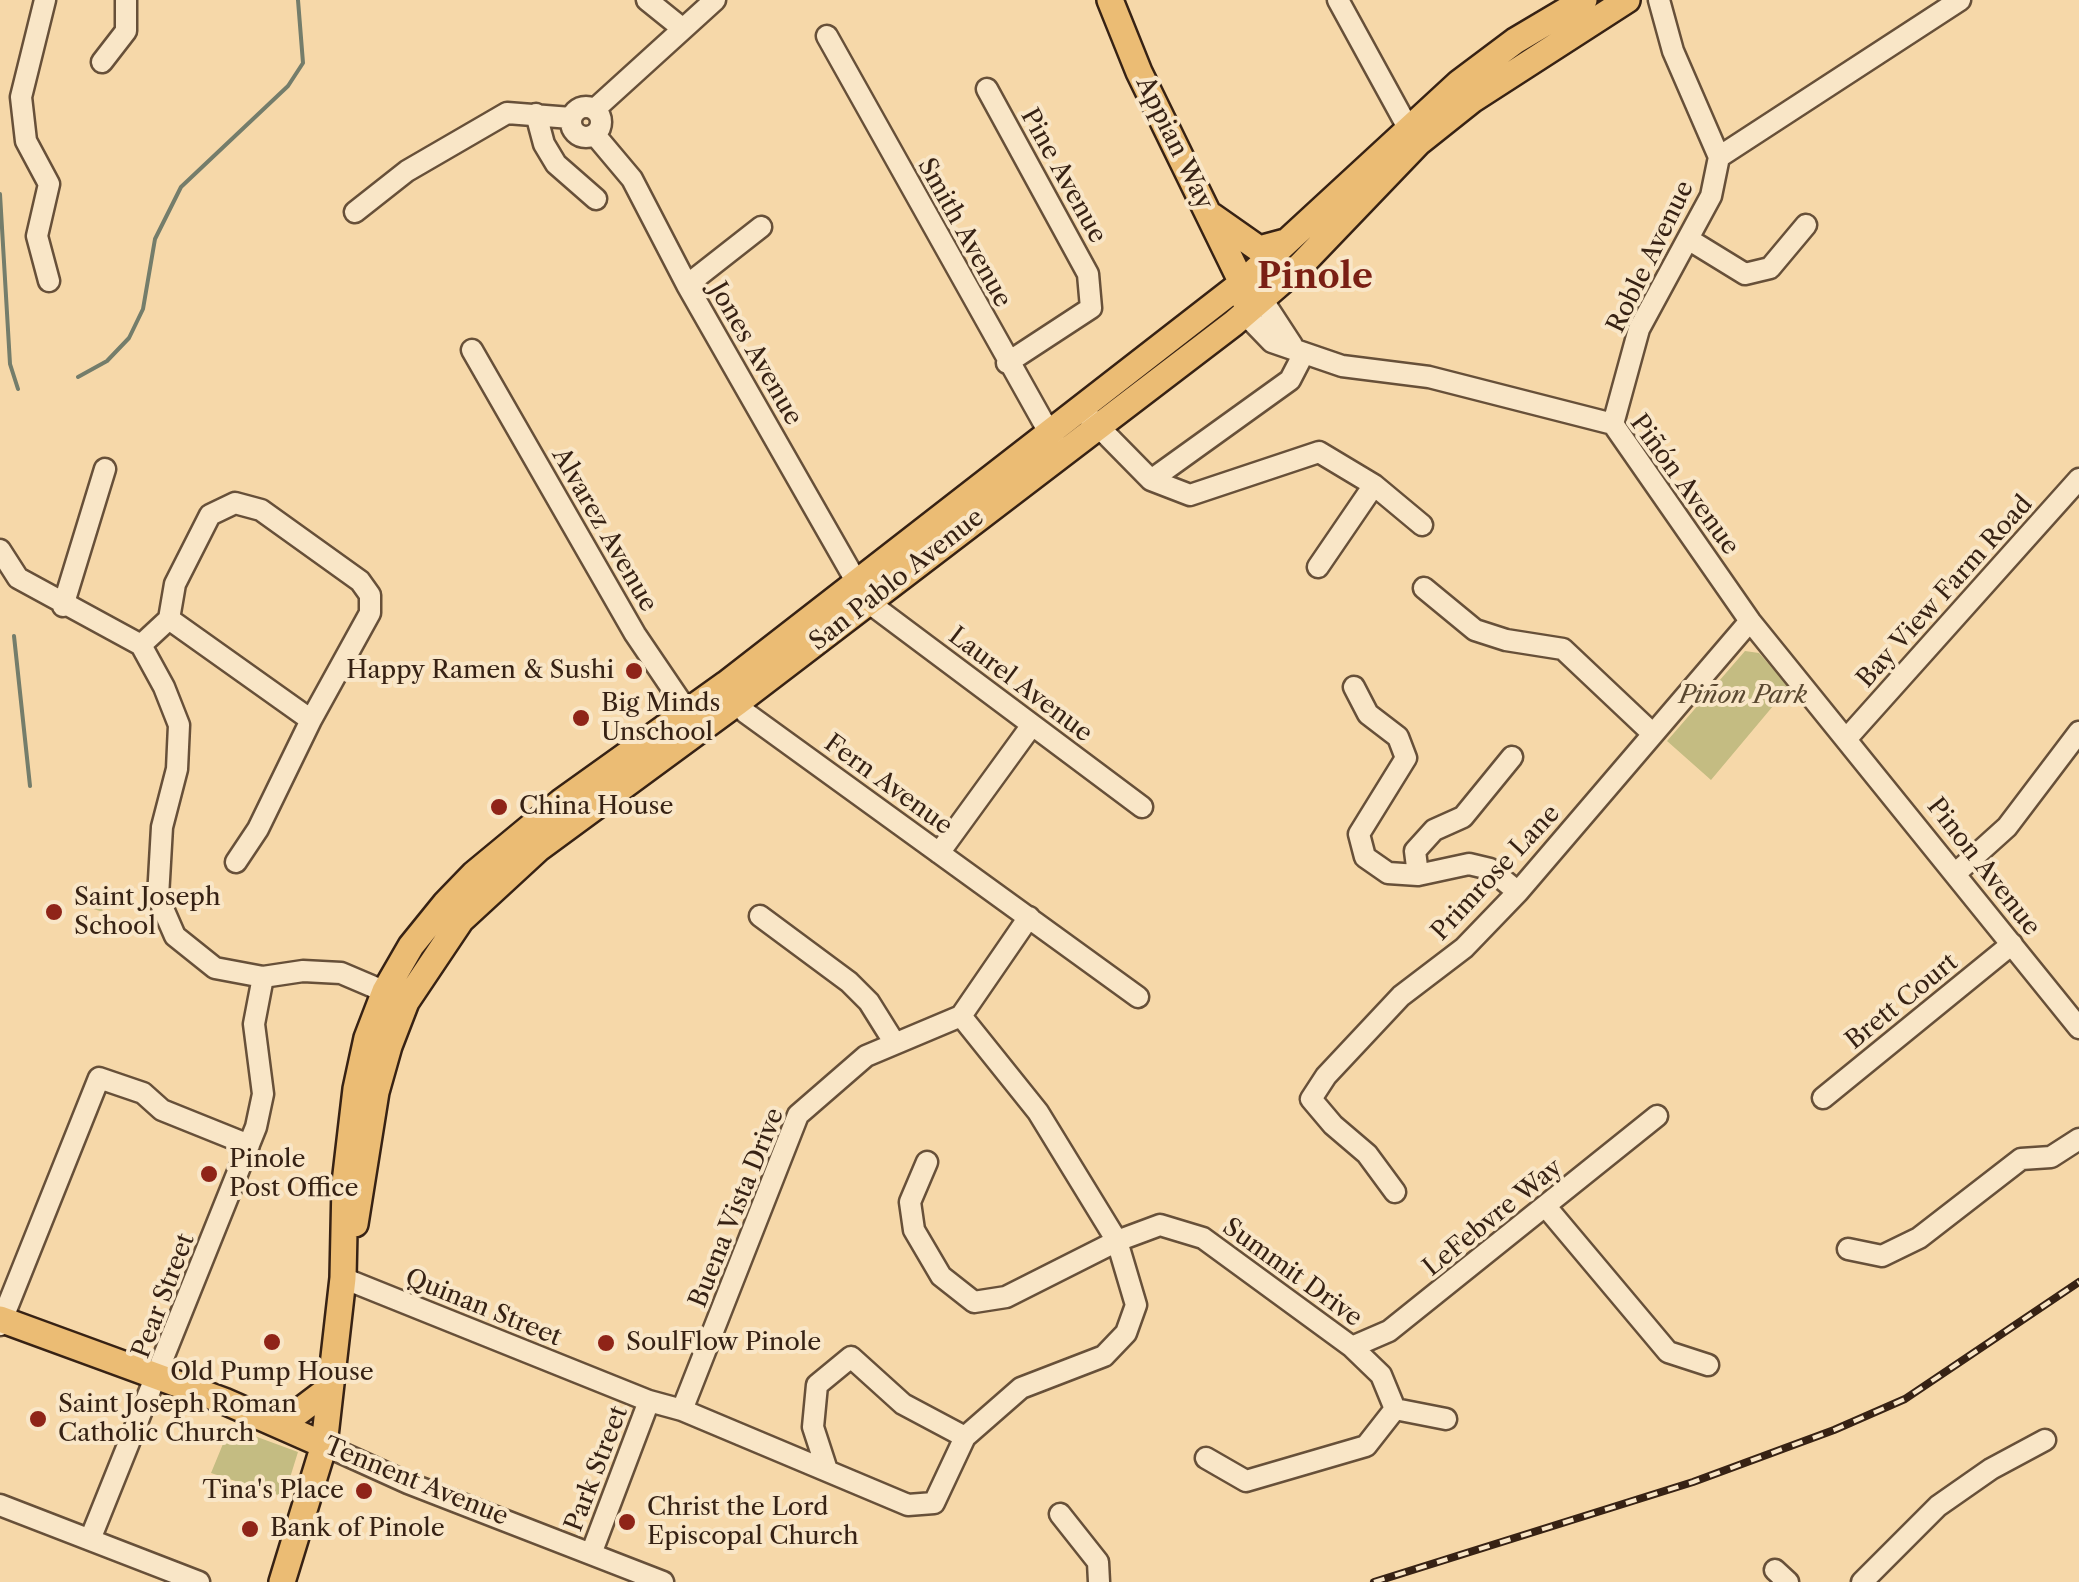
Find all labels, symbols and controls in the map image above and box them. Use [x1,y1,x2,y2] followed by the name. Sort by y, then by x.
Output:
[1129,72,1219,214] street label: Appian Way
[1014,103,1112,249] street label: Pine Avenue
[911,153,1017,313] street label: Smith Avenue
[1601,176,1701,338] street label: Roble Avenue
[1257,257,1373,299] district label: Pinole
[702,277,808,431] street label: Jones Avenue
[1623,409,1745,561] street label: Piñón Avenue
[545,443,663,617] street label: Alvarez Avenue
[1851,490,2039,694] street label: Bay View Farm Road
[804,503,990,657] street label: San Pablo Avenue
[942,621,1098,749] street label: Laurel Avenue
[346,656,614,686] place label: Happy Ramen & Sushi
[623,660,645,682] marker: Happy Ramen & Sushi
[1679,681,1807,711] park label: Piñon Park
[601,689,720,748] place label: Big Minds Unschool
[570,707,592,729] marker: Big Minds Unschool
[818,729,958,841] street label: Fern Avenue
[519,792,673,822] place label: China House
[1920,792,2046,942] street label: Pinon Avenue
[488,796,510,818] marker: China House
[1426,799,1566,947] street label: Primrose Lane
[74,883,221,942] place label: Saint Joseph School
[43,901,65,923] marker: Saint Joseph School
[1840,948,1964,1056] street label: Brett Court
[683,1104,791,1312] street label: Buena Vista Drive
[229,1145,358,1204] place label: Pinole Post Office
[1418,1153,1568,1283] street label: LeFebvre Way
[198,1163,220,1185] marker: Pinole Post Office
[1216,1212,1368,1334] street label: Summit Drive
[127,1229,201,1363] street label: Pear Street
[401,1263,565,1353] street label: Quinan Street
[626,1328,821,1358] place label: SoulFlow Pinole
[261,1331,283,1353] marker: Old Pump House
[595,1332,617,1354] marker: SoulFlow Pinole
[170,1358,374,1388] place label: Old Pump House
[58,1390,297,1449] place label: Saint Joseph Roman Catholic Church
[559,1402,635,1536] street label: Park Street
[27,1408,49,1430] marker: Saint Joseph Roman Catholic Church
[320,1431,512,1533] street label: Tennent Avenue
[203,1476,344,1506] place label: Tina's Place
[353,1480,375,1502] marker: Tina's Place
[647,1493,859,1552] place label: Christ the Lord Episcopal Church
[616,1511,638,1533] marker: Christ the Lord Episcopal Church
[270,1514,445,1544] place label: Bank of Pinole
[239,1518,261,1540] marker: Bank of Pinole

